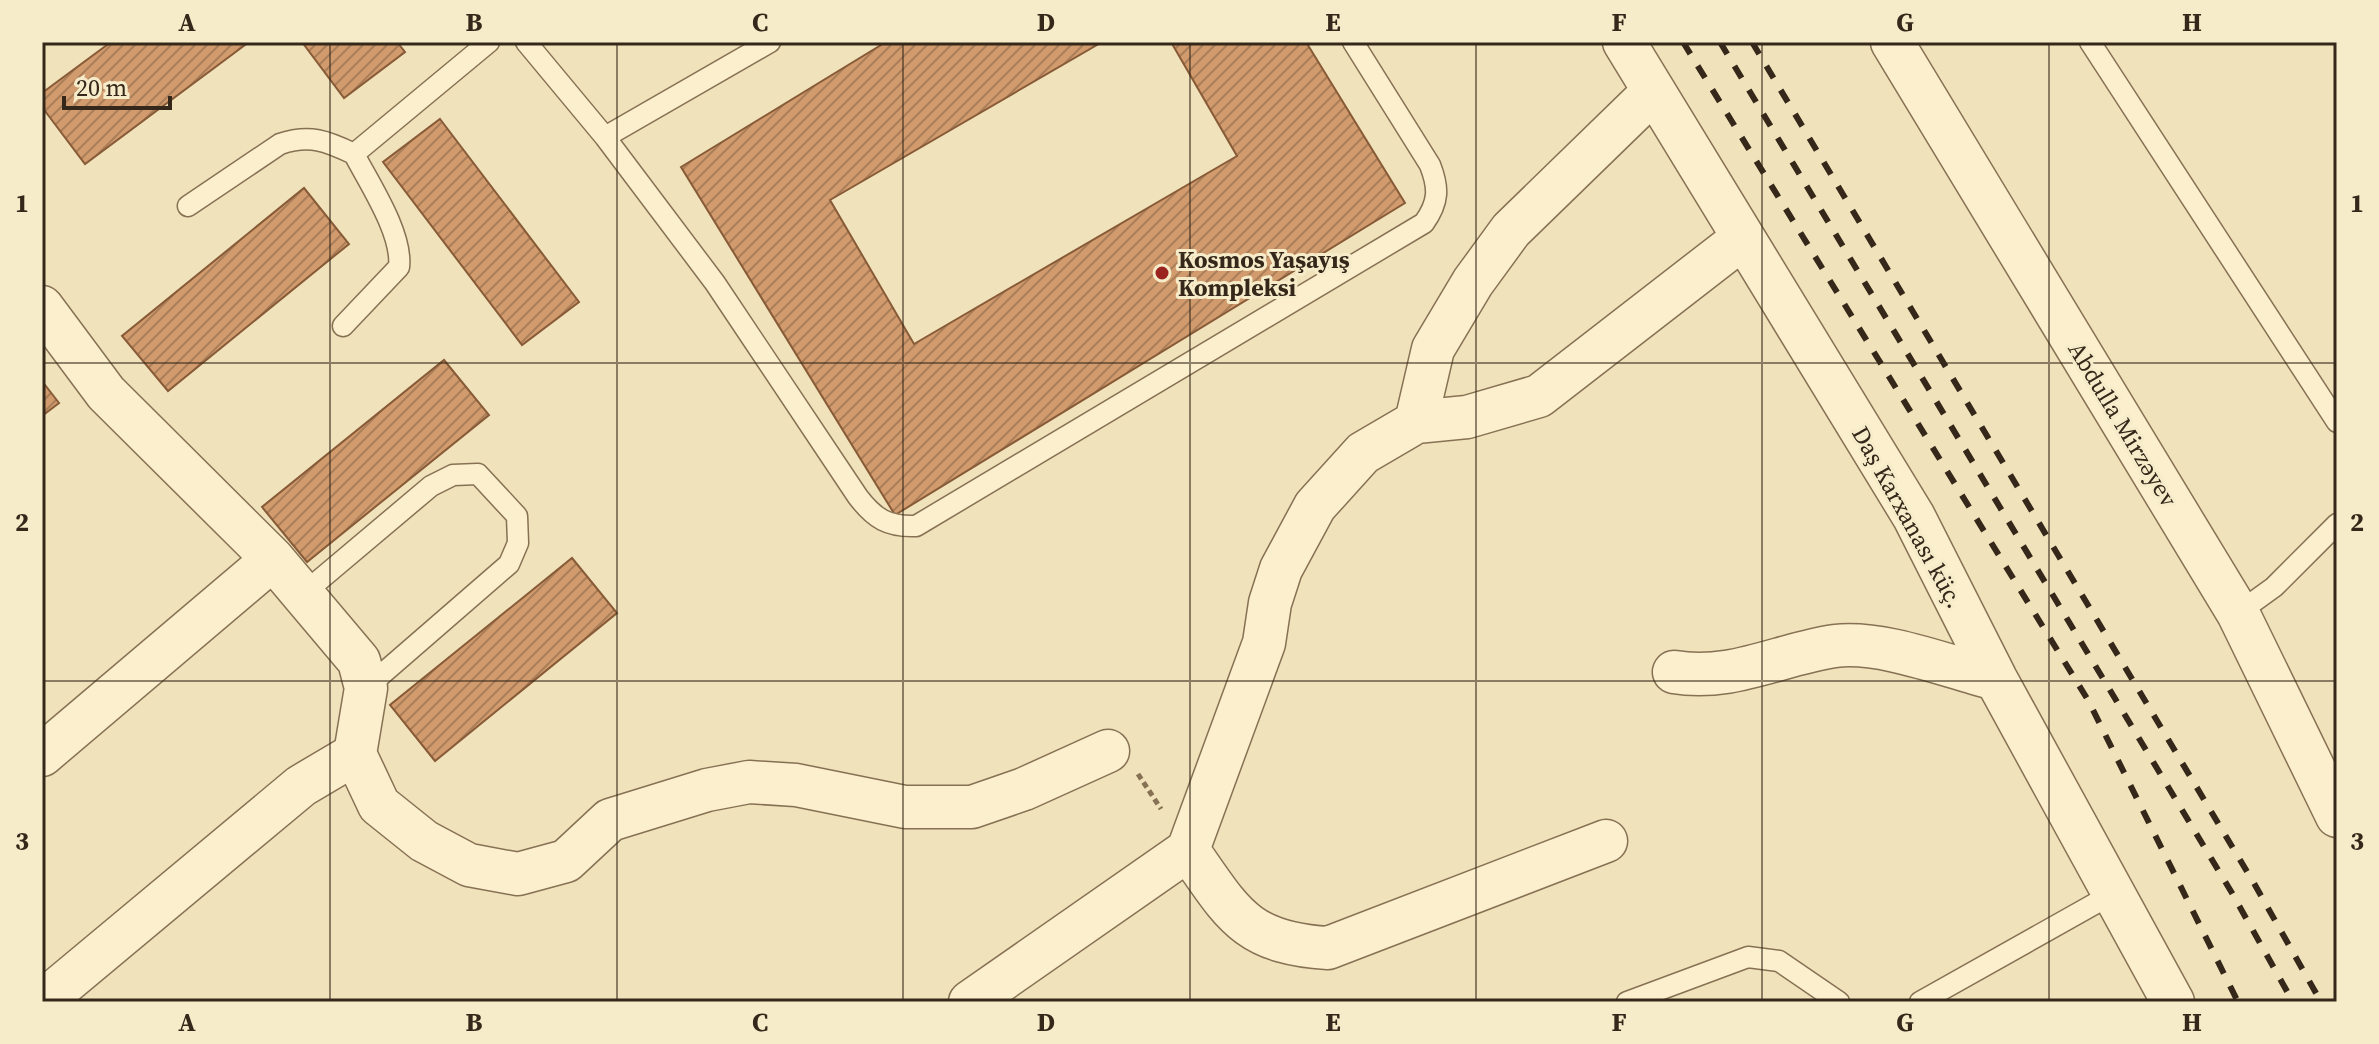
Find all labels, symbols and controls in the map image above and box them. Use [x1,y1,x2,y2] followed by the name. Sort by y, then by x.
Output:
[178,4,196,40] text: A
[466,4,483,40] text: B
[752,4,768,40] text: C
[1037,4,1055,40] text: D
[1325,4,1341,40] text: E
[1611,4,1627,40] text: F
[1896,4,1914,40] text: G
[2182,4,2202,40] text: H
[64,60,170,110] scale bar
[76,71,127,104] text: 20 m
[15,185,29,221] text: 1
[2350,185,2364,221] text: 1
[1178,243,1350,304] place label: Kosmos Yaşayış Kompleksi
[1153,264,1171,282] marker: Kosmos Yaşayış Kompleksi
[2061,335,2185,513] street label: Abdulla Mirzəyev
[1844,420,1972,614] street label: Daş Karxanası küç.
[15,504,29,540] text: 2
[2350,504,2364,540] text: 2
[15,823,29,859] text: 3
[2350,823,2364,859] text: 3
[178,1004,196,1040] text: A
[466,1004,483,1040] text: B
[752,1004,768,1040] text: C
[1037,1004,1055,1040] text: D
[1325,1004,1341,1040] text: E
[1611,1004,1627,1040] text: F
[1896,1004,1914,1040] text: G
[2182,1004,2202,1040] text: H

